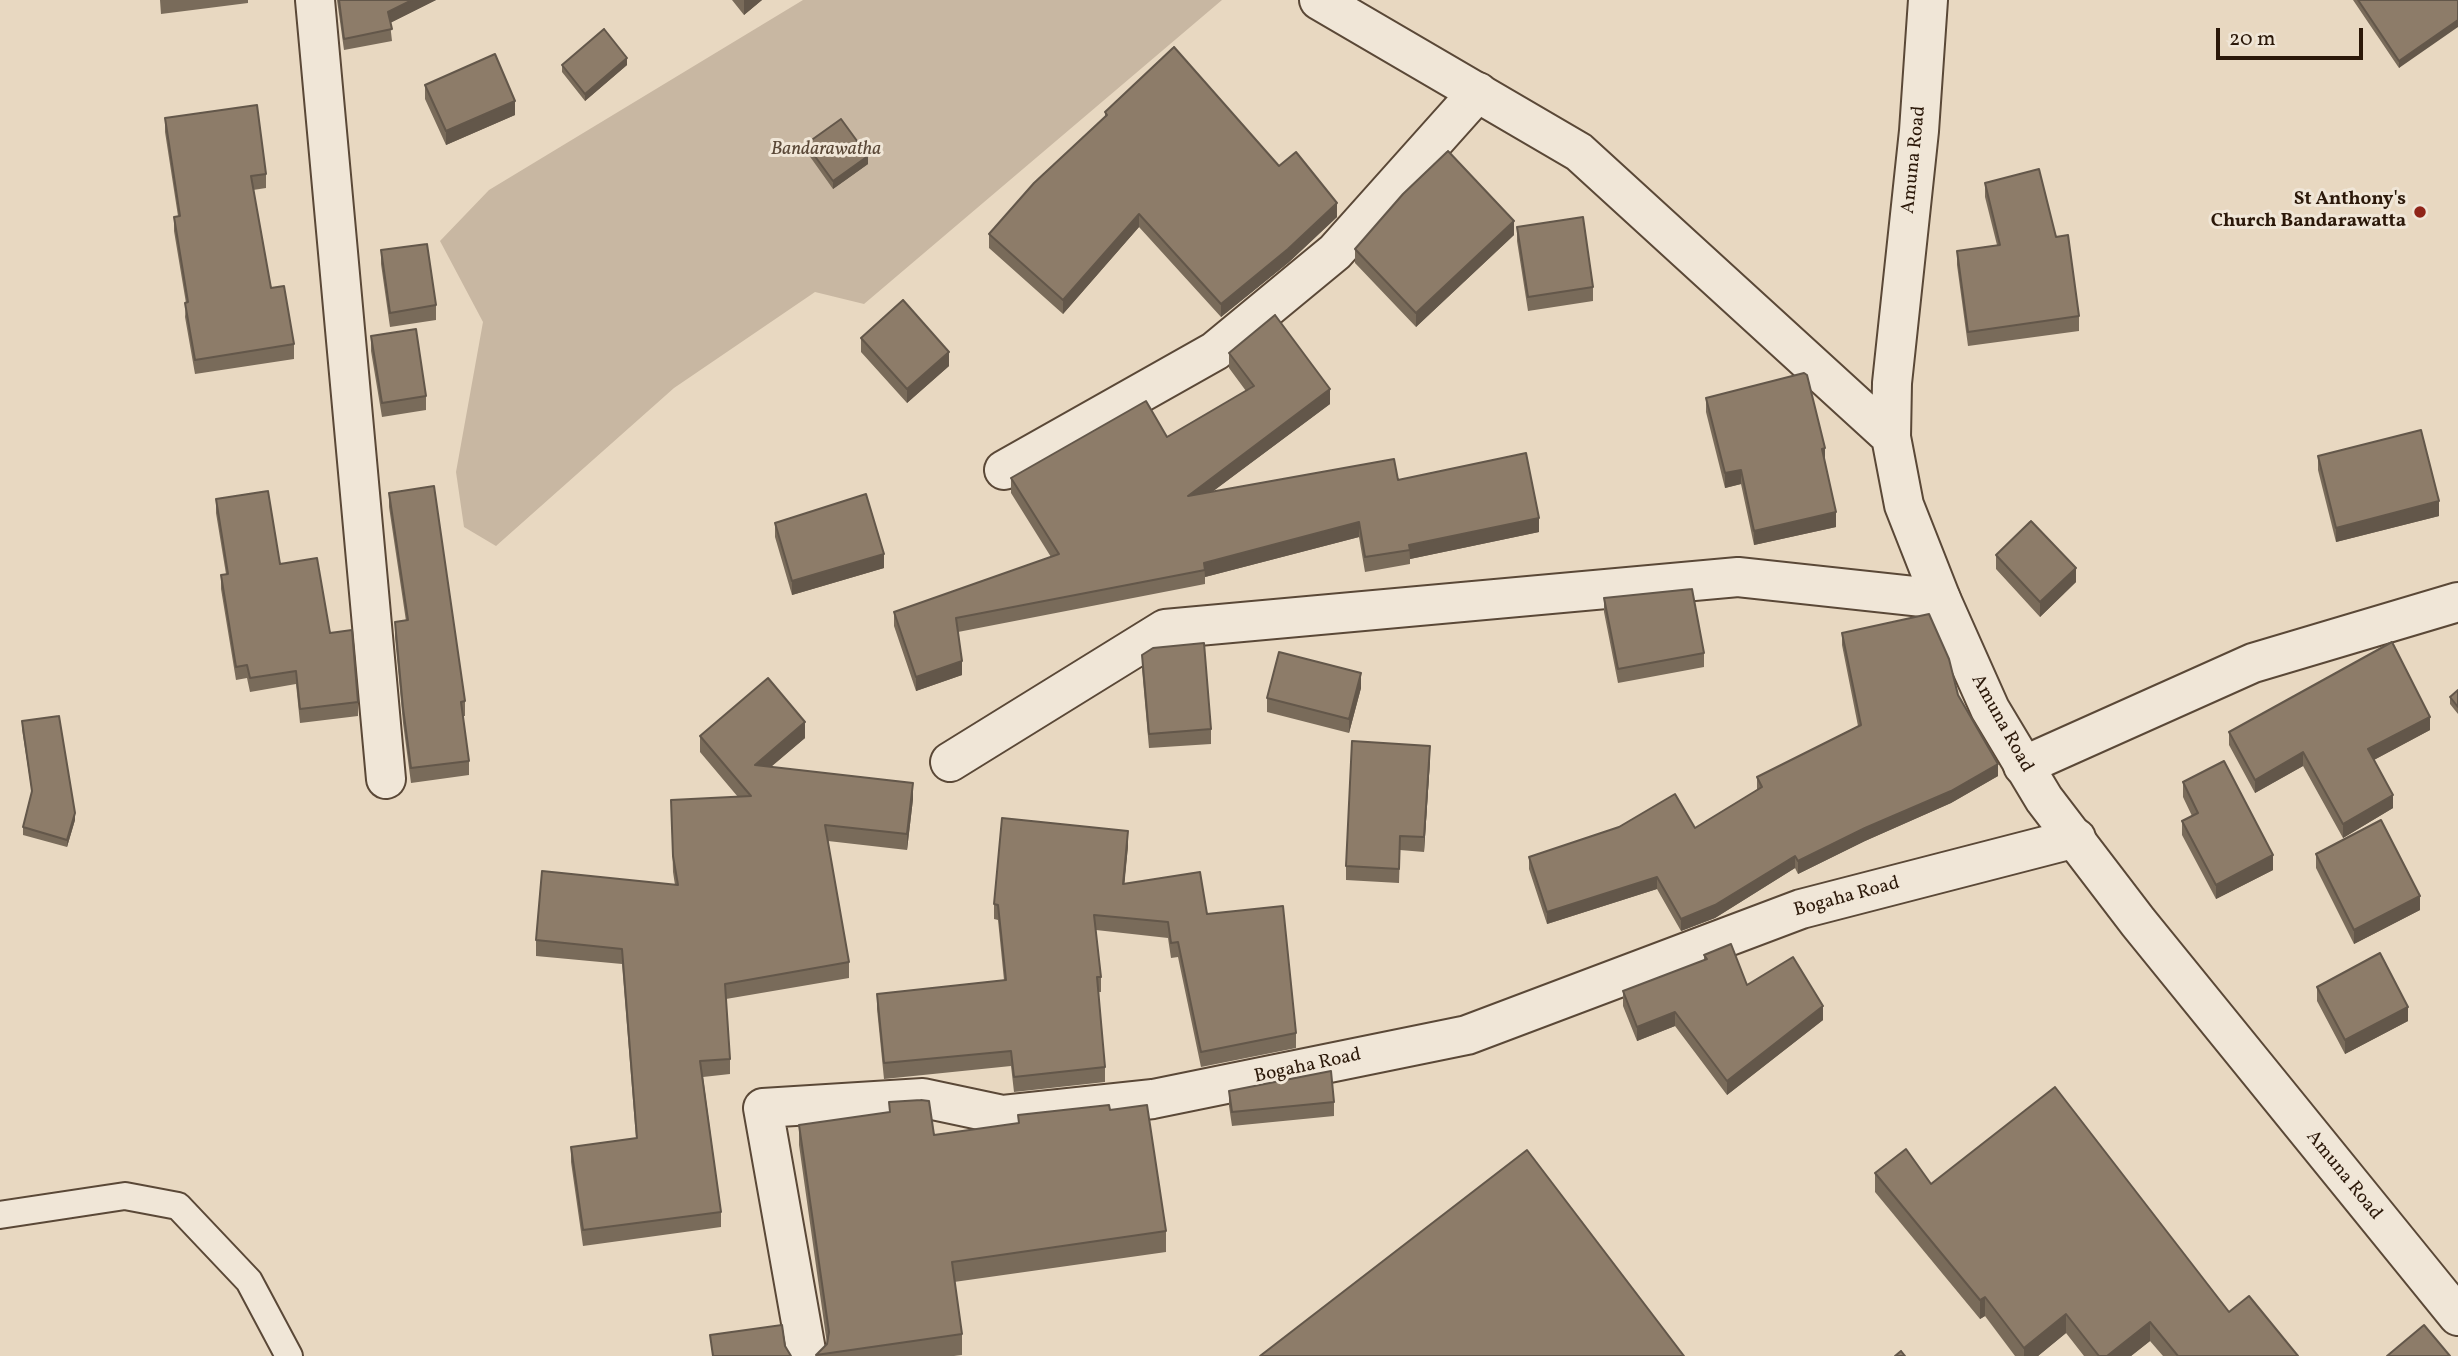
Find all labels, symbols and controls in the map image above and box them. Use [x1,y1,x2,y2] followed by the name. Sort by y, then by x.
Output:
[2220,14,2367,58] scale bar
[2229,25,2275,54] text: 20 m
[1898,105,1932,215] street label: Amuna Road
[771,140,881,162] park label: Bandarawatha
[2211,190,2406,234] place label: St Anthony's Church Bandarawatta
[2412,204,2428,220] marker: St Anthony's Church Bandarawatta
[1965,671,2037,777] street label: Amuna Road
[1792,873,1902,923] street label: Bogaha Road
[1253,1045,1363,1089] street label: Bogaha Road
[2300,1127,2386,1225] street label: Amuna Road

